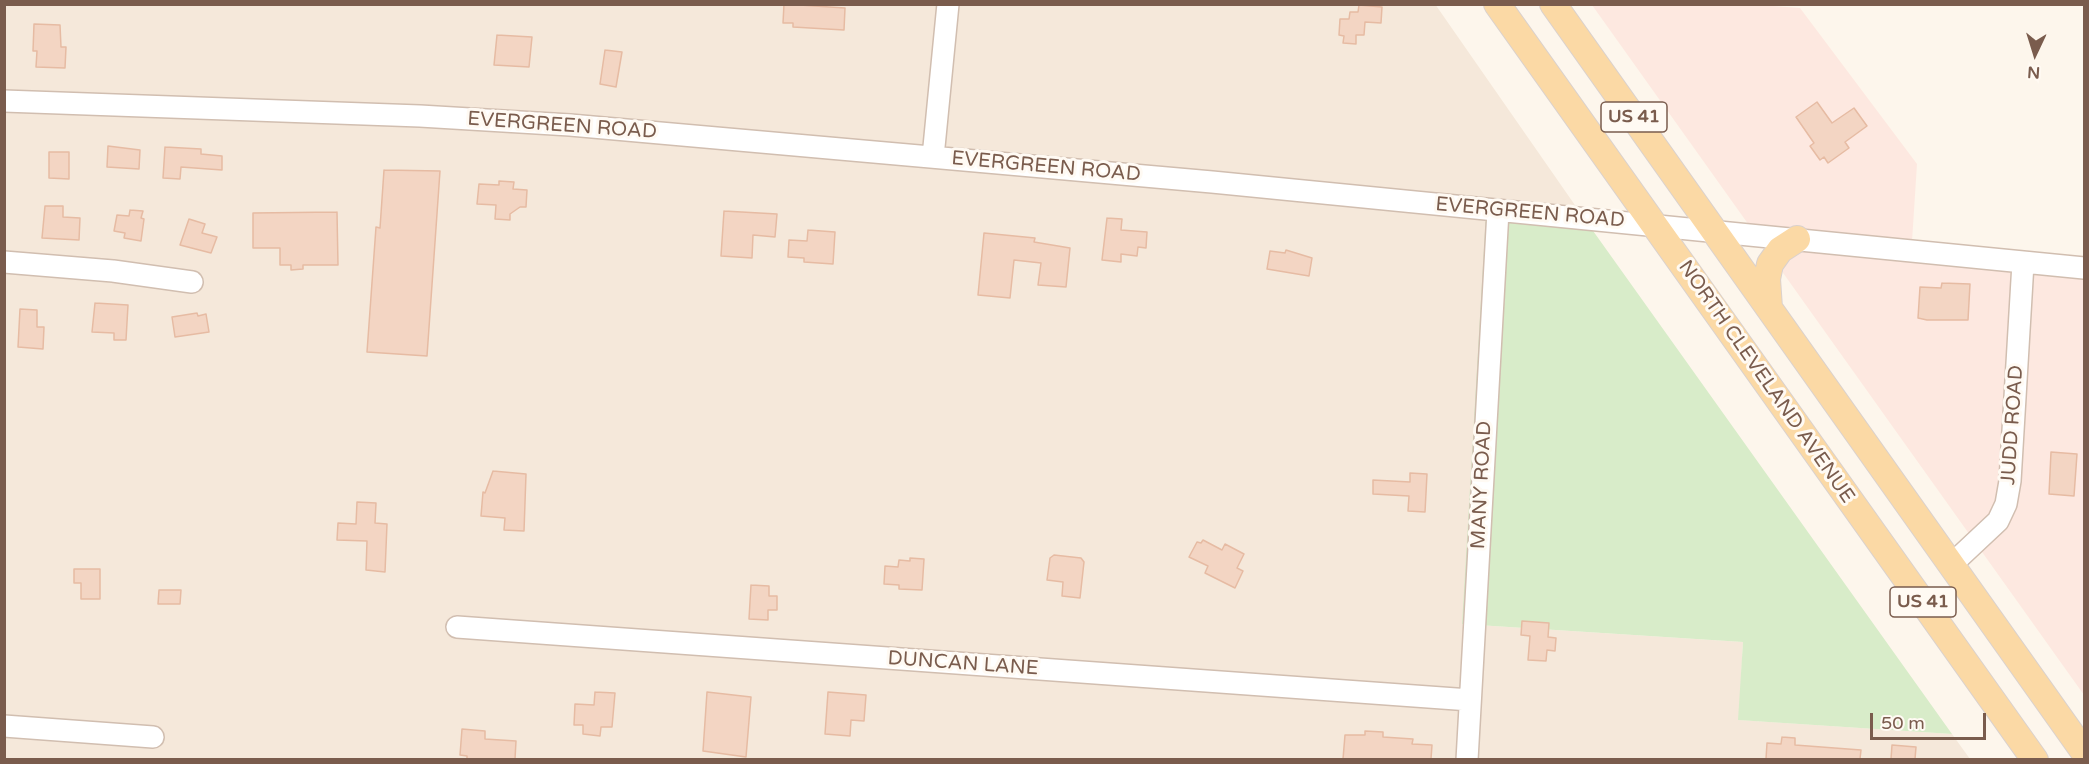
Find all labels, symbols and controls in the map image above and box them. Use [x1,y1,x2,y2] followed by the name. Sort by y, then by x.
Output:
[2005,24,2065,84] north arrow
[2027,62,2041,82] text: N
[1601,102,1667,132] road number: US 41
[466,107,658,145] street label: EVERGREEN ROAD
[950,147,1142,187] street label: EVERGREEN ROAD
[1434,193,1626,233] street label: EVERGREEN ROAD
[1673,256,1859,508] street label: NORTH CLEVELAND AVENUE
[1997,364,2029,486] street label: JUDD ROAD
[1467,420,1497,550] street label: MANY ROAD
[1890,587,1956,617] road number: US 41
[887,647,1039,681] street label: DUNCAN LANE
[1873,701,1988,739] scale bar
[1881,712,1925,734] text: 50 m

